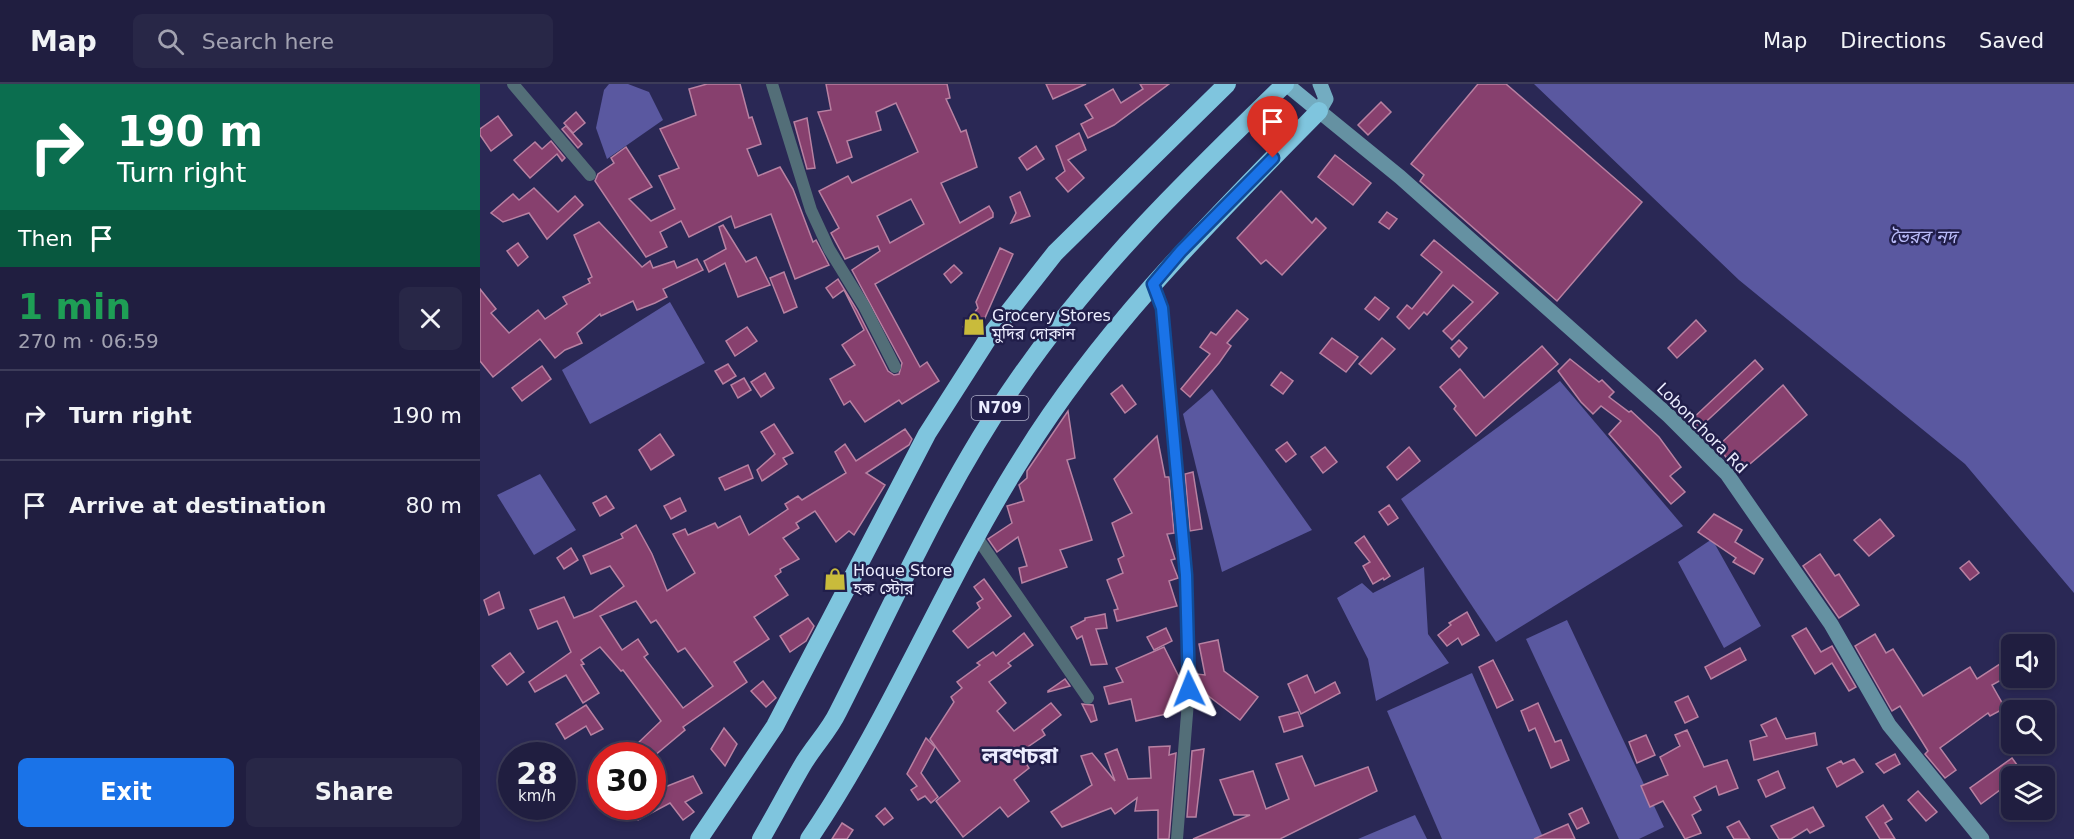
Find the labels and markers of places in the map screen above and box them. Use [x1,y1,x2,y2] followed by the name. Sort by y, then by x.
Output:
[1247,96,1298,158] pin
[991,306,1111,343] place label: Grocery Stores মুদির দোকান
[961,311,987,337] shop icon: Grocery Stores মুদির দোকান
[852,561,952,598] place label: Hoque Store হক স্টোর
[822,566,848,592] shop icon: Hoque Store হক স্টোর

